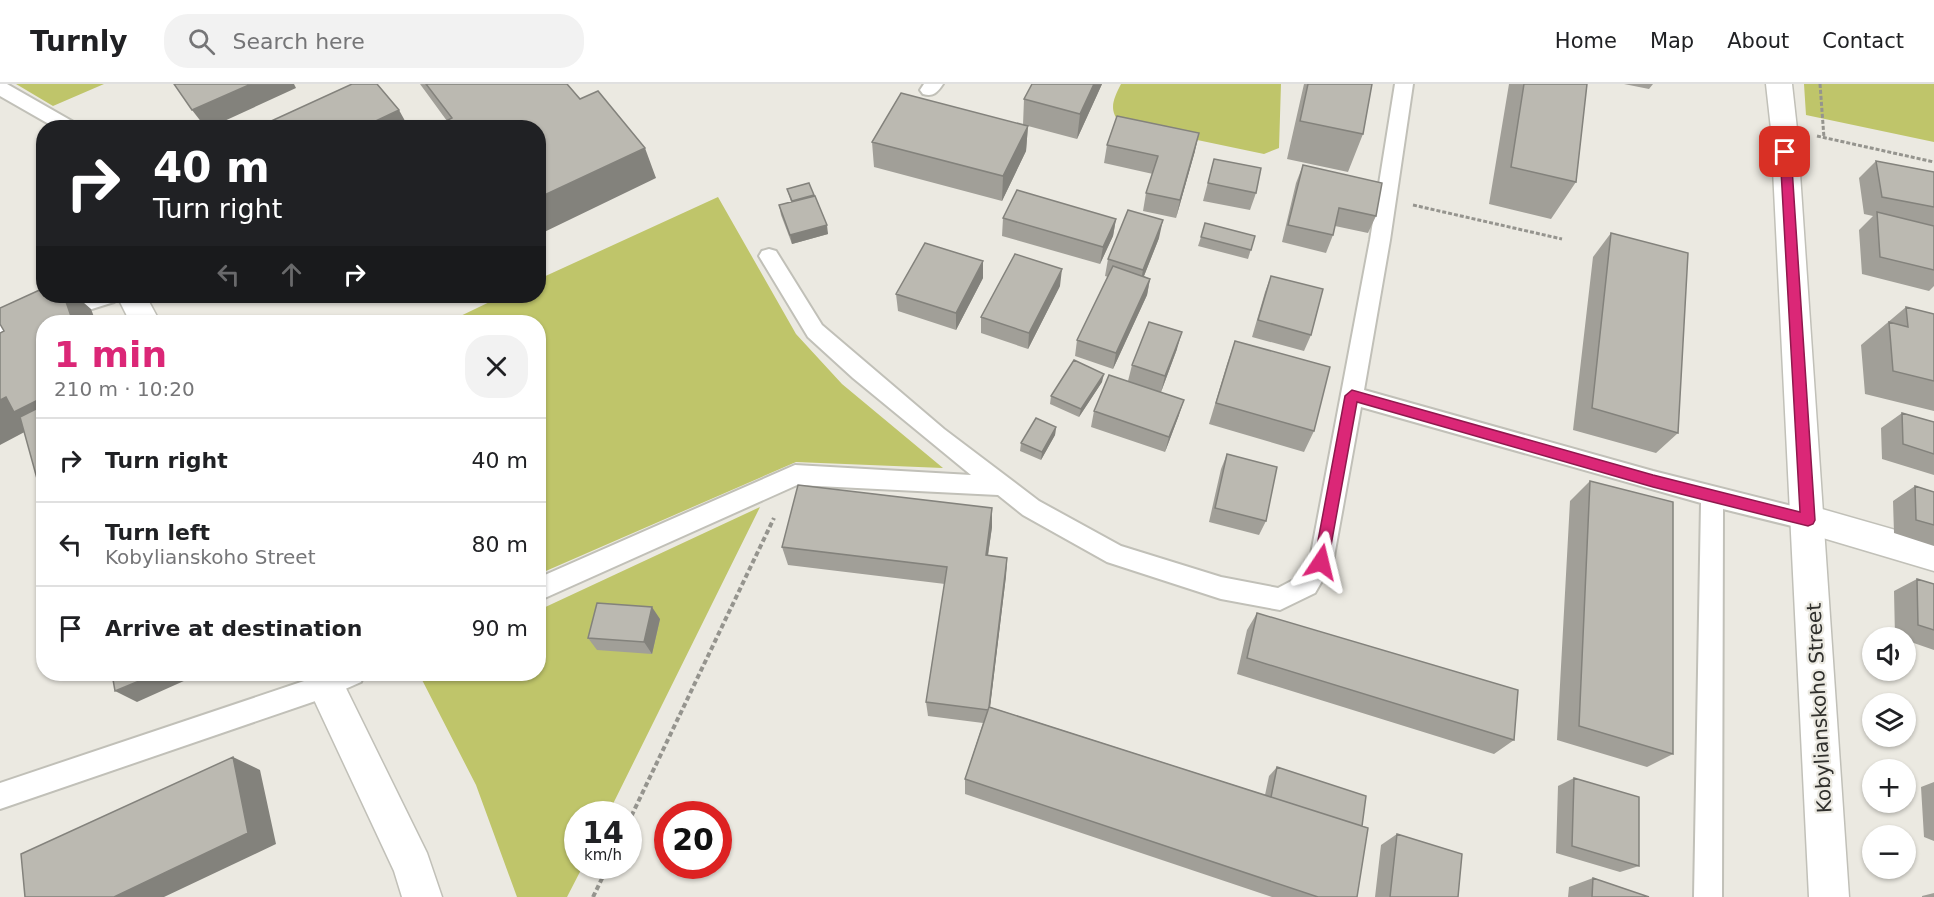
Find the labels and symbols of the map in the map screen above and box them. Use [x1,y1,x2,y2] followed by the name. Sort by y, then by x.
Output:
[1759,126,1810,177] pin
[1289,530,1353,594] position arrow
[1801,602,1836,814] street label: Kobylianskoho Street
[654,801,732,879] speed limit sign: 20

